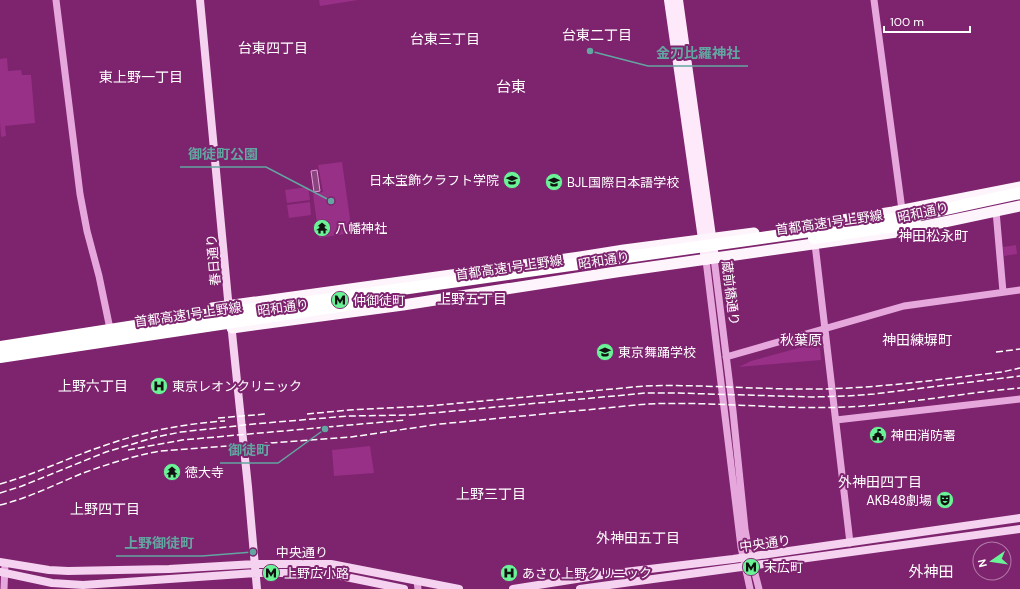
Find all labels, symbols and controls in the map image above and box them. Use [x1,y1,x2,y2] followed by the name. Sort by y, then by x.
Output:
[884,8,970,34] scale bar
[890,14,924,30] text: 100 m
[562,26,632,44] district label: 台東二丁目
[410,30,480,48] district label: 台東三丁目
[238,39,308,57] district label: 台東四丁目
[648,40,748,66] callout: 金刀比羅神社
[656,44,740,62] text: 金刀比羅神社
[99,68,183,86] district label: 東上野一丁目
[496,77,526,97] district label: 台東
[180,141,266,167] callout: 御徒町公園
[188,145,258,163] text: 御徒町公園
[502,170,522,190] school or university icon: 日本宝飾クラフト学院
[369,172,499,189] place label: 日本宝飾クラフト学院
[544,172,564,192] school or university icon: BJL国際日本語学校
[567,174,679,191] place label: BJL国際日本語学校
[896,199,950,226] street label: 昭和通り
[774,207,884,238] street label: 首都高速1号上野線
[312,218,332,238] temple icon: 八幡神社
[335,220,387,237] place label: 八幡神社
[898,227,968,245] district label: 神田松永町
[203,233,224,287] street label: 春日通り
[577,248,631,273] street label: 昭和通り
[454,252,564,283] street label: 首都高速1号上野線
[718,260,743,326] street label: 蔵前橋通り
[330,290,350,310] metro station icon: 仲御徒町
[437,290,507,308] district label: 上野五丁目
[353,292,405,309] place label: 仲御徒町
[256,295,310,320] street label: 昭和通り
[133,299,243,330] street label: 首都高速1号上野線
[780,331,822,349] district label: 秋葉原
[882,331,952,349] district label: 神田練塀町
[595,342,615,362] school or university icon: 東京舞踊学校
[618,344,696,361] place label: 東京舞踊学校
[149,376,169,396] hospital icon: 東京レオンクリニック
[58,377,128,395] district label: 上野六丁目
[172,378,302,395] place label: 東京レオンクリニック
[868,425,888,445] public building icon: 神田消防署
[891,427,956,444] place label: 神田消防署
[220,437,278,463] callout: 御徒町
[228,441,270,459] text: 御徒町
[162,462,182,482] temple icon: 徳大寺
[185,464,224,481] place label: 徳大寺
[838,473,922,491] district label: 外神田四丁目
[456,485,526,503] district label: 上野三丁目
[935,490,955,510] theatre icon: AKB48劇場
[866,492,932,509] place label: AKB48劇場
[70,500,140,518] district label: 上野四丁目
[596,529,680,547] district label: 外神田五丁目
[116,530,202,556] callout: 上野御徒町
[738,531,792,556] street label: 中央通り
[124,534,194,552] text: 上野御徒町
[972,541,1012,581] north arrow
[276,544,328,561] street label: 中央通り
[741,557,761,577] metro station icon: 末広町
[975,558,990,569] text: N
[764,559,803,576] place label: 末広町
[908,562,954,582] district label: 外神田
[261,563,281,583] metro station icon: 上野広小路
[499,563,519,583] hospital icon: あさひ上野クリニック
[284,565,349,582] place label: 上野広小路
[522,565,652,582] place label: あさひ上野クリニック

